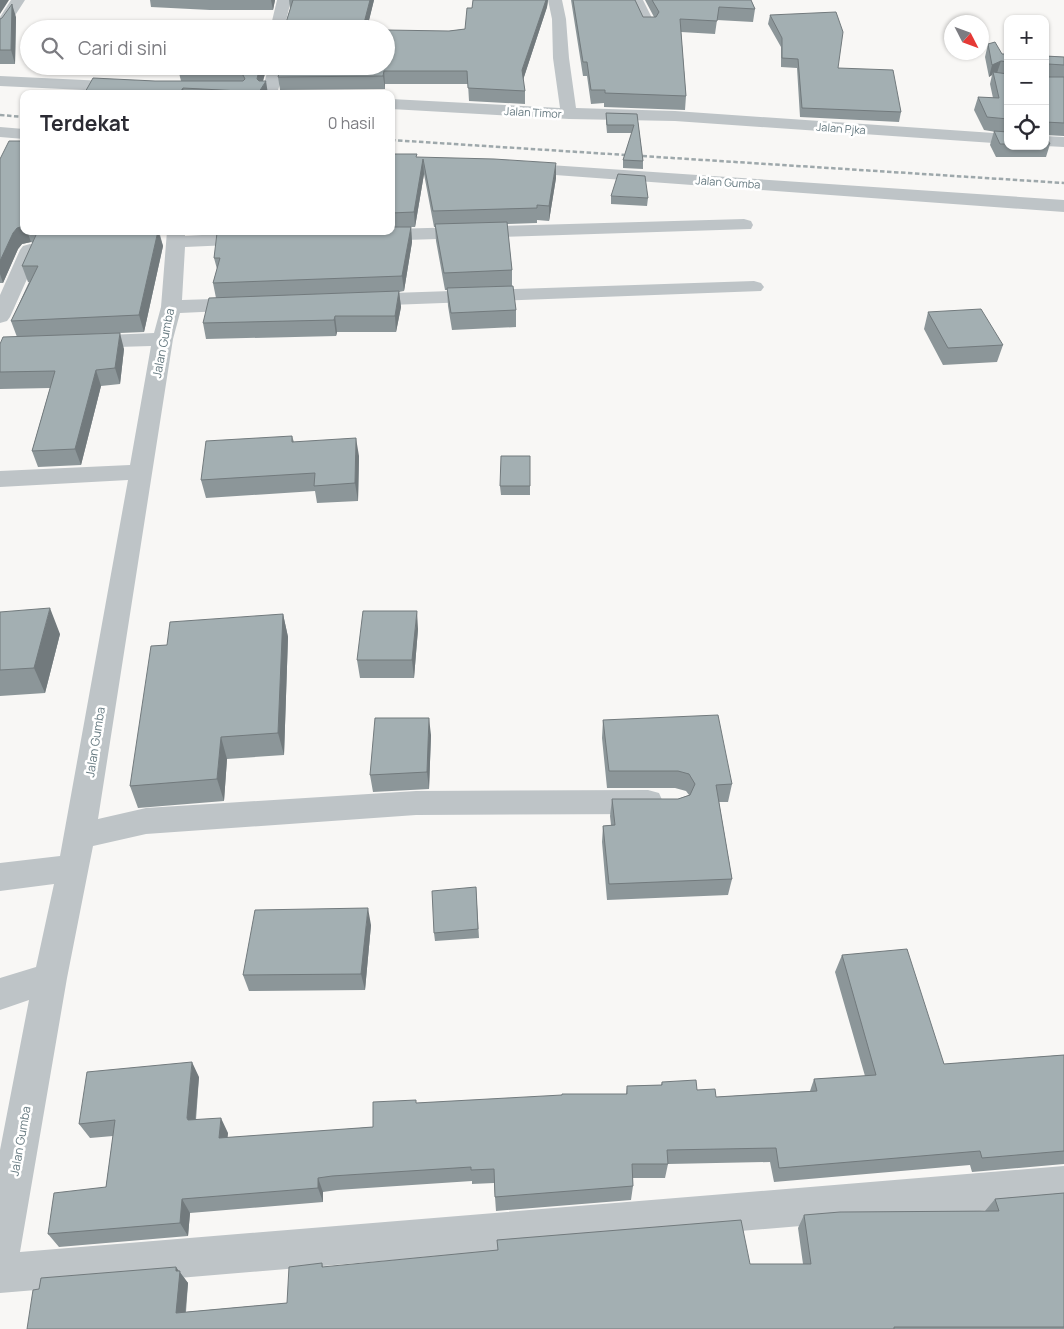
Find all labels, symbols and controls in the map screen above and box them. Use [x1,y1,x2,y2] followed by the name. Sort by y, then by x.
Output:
[944,15,989,60] north arrow
[1004,15,1049,150] map controls
[1004,15,1049,60] button: +
[20,20,395,75] search box
[38,34,66,62] icon: search
[78,35,167,61] text: Cari di sini
[1004,60,1049,105] button: −
[504,103,562,121] street label: Jalan Timor
[1004,105,1049,150] button: locate
[40,109,130,137] text: Terdekat
[328,112,375,134] text: 0 hasil
[816,119,866,137] street label: Jalan Pjka
[695,172,761,192] street label: Jalan Gumba
[148,307,178,379] street label: Jalan Gumba
[81,706,109,778] street label: Jalan Gumba
[5,1105,35,1177] street label: Jalan Gumba

